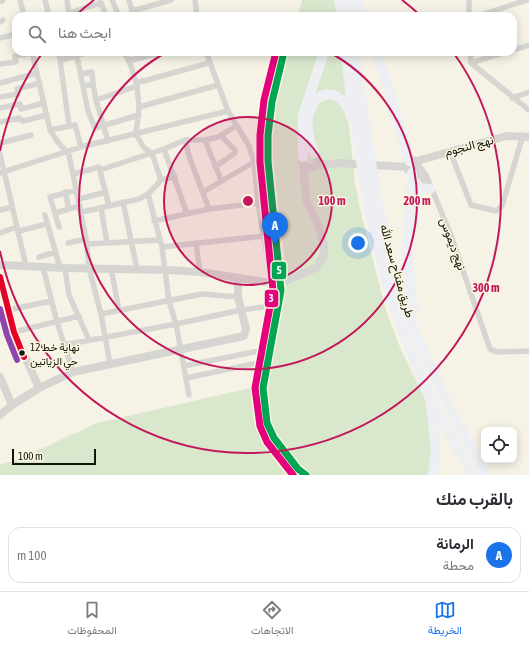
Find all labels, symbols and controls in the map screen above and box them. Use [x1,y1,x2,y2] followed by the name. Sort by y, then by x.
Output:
[12,12,517,56] search box
[26,23,48,45] icon: search
[58,24,112,41] text: ابحث هنا
[443,133,496,161] street label: نهج النجوم
[241,194,255,208] centre of rings
[318,194,346,208] text: 100 m
[403,194,431,208] text: 200 m
[262,212,288,245] pin: A
[435,216,469,273] street label: نهج ديموس
[375,223,417,320] street label: طريق مفتاح سعد الله
[348,233,368,253] your location
[271,261,287,280] line badge: 5
[276,264,282,276] text: 5
[472,281,500,295] text: 300 m
[264,289,279,308] line badge: 3
[268,292,274,304] text: 3
[30,341,80,371] place label: نهاية خط 12 حي الزياتين
[17,348,27,358] marker: نهاية خط 12 حي الزياتين
[481,427,517,463] map controls
[481,427,517,463] button: locate
[12,447,96,466] scale bar
[18,450,43,462] text: 100 m
[436,489,513,509] text: بالقرب منك
[436,535,474,552] text: الرمانة
[17,548,47,563] text: 100 m
[496,548,502,563] text: A
[443,558,474,573] text: محطة
[67,599,117,640] tab: المحفوظات
[251,599,294,640] tab: الاتجاهات
[428,599,462,640] tab: الخريطة

